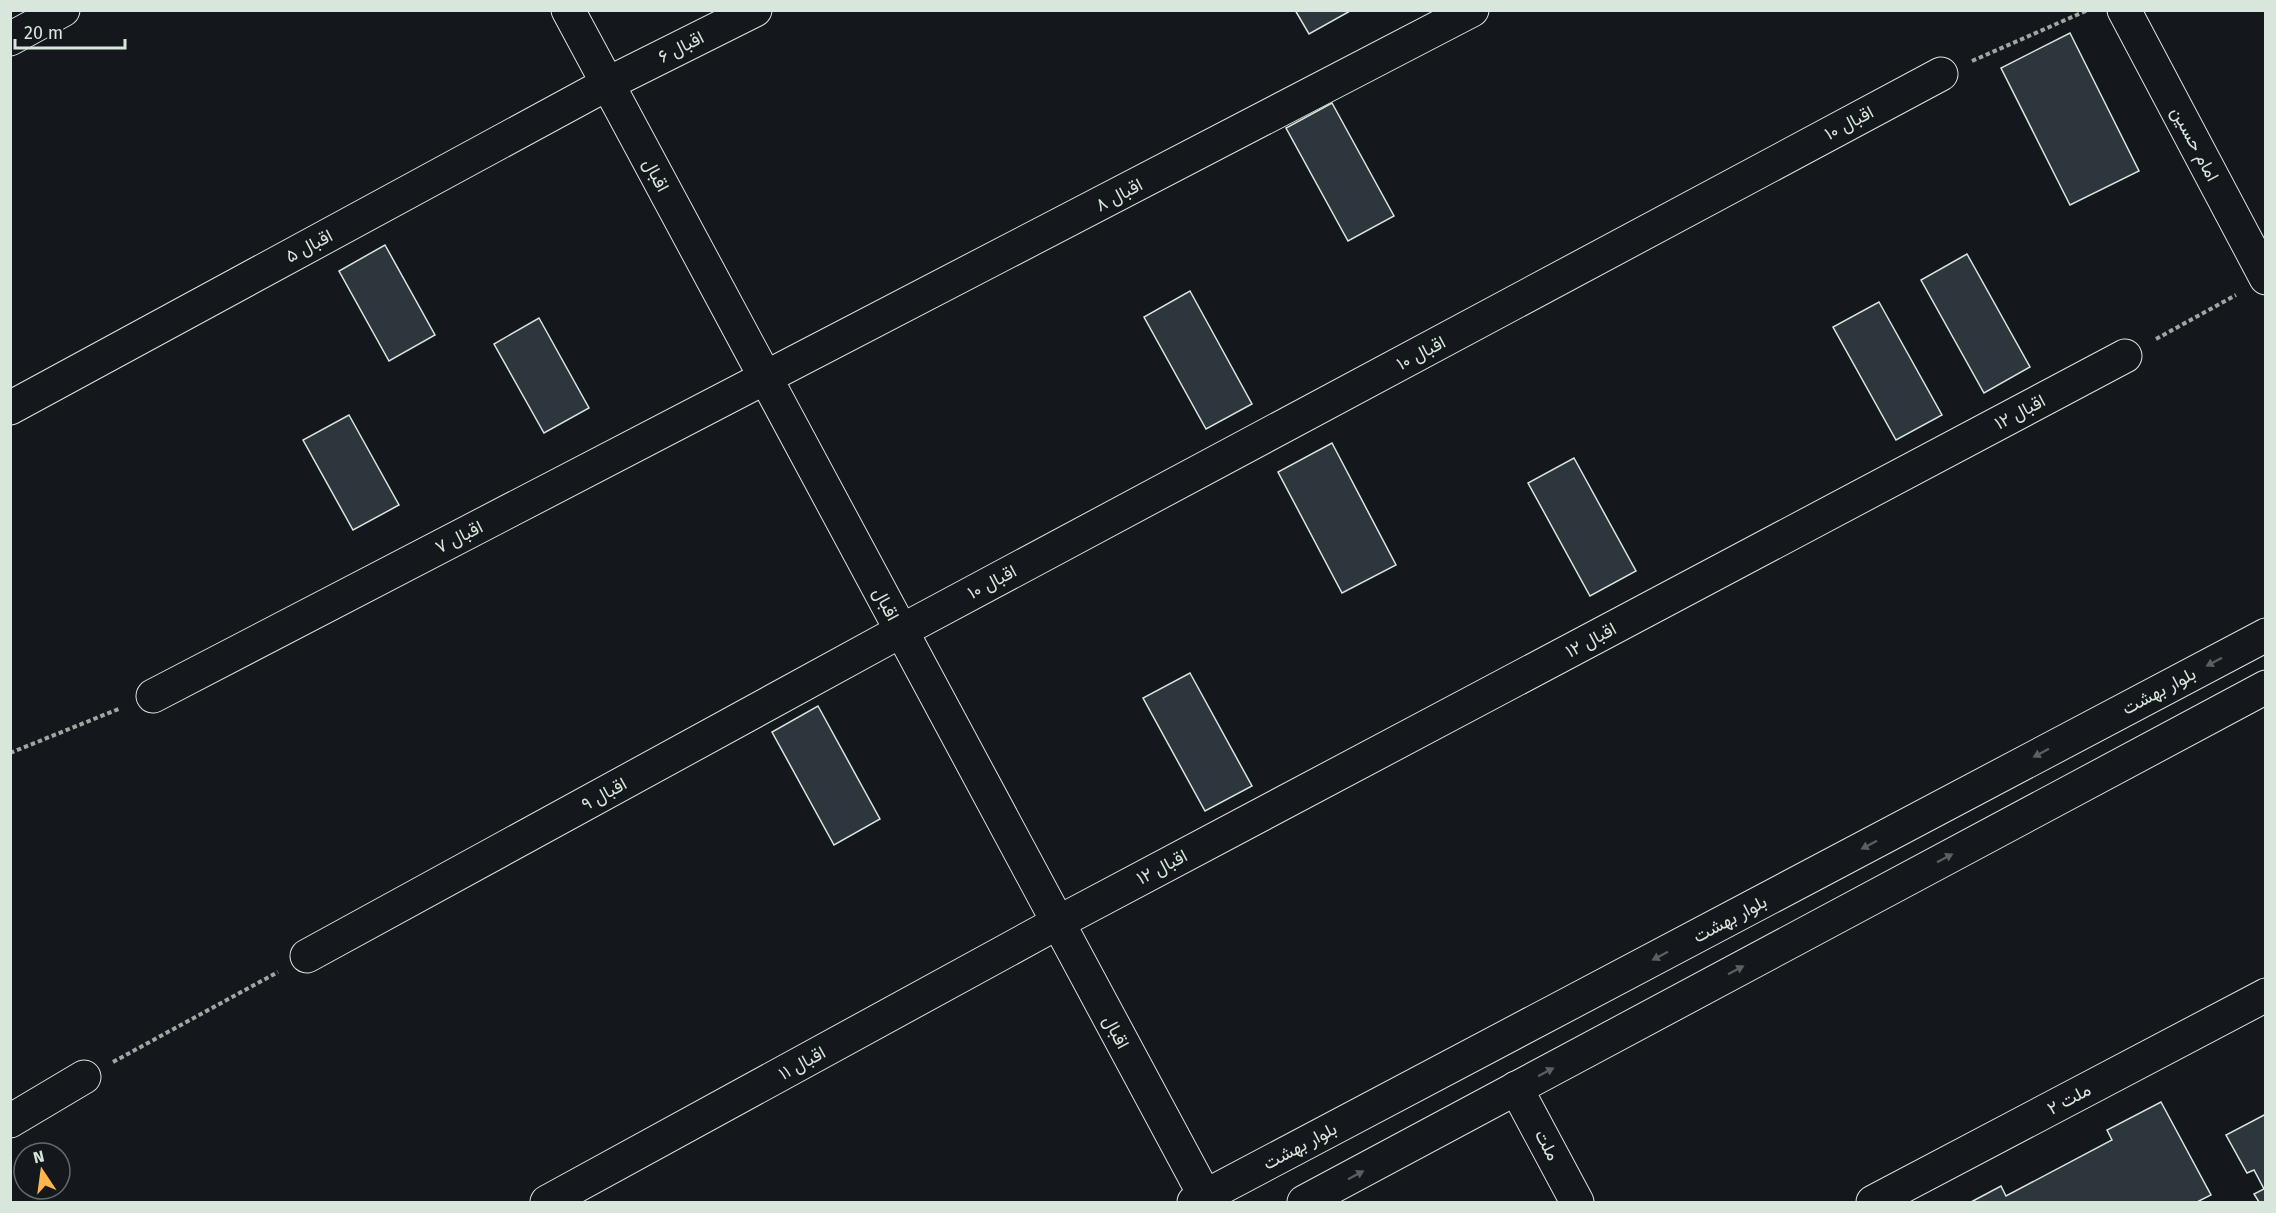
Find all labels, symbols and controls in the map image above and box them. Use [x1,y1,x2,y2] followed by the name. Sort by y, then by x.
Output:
[15,12,124,50] scale bar
[24,22,63,44] text: 20 m
[654,26,708,68] street label: اقبال ۶
[1821,101,1877,145] street label: اقبال ۱۰
[2165,103,2224,186] street label: امام حسین
[638,154,674,196] street label: اقبال
[1092,173,1146,217] street label: اقبال ۸
[282,224,336,268] street label: اقبال ۵
[1393,331,1449,375] street label: اقبال ۱۰
[1991,390,2049,434] street label: اقبال ۱۲
[432,516,486,558] street label: اقبال ۷
[964,560,1020,604] street label: اقبال ۱۰
[868,583,904,625] street label: اقبال
[1562,618,1620,662] street label: اقبال ۱۲
[2205,657,2222,667] one-way arrow
[2118,662,2200,720] street label: بلوار بهشت
[2033,748,2050,758] one-way arrow
[578,773,630,815] street label: اقبال ۹
[1860,840,1877,850] one-way arrow
[1133,845,1191,889] street label: اقبال ۱۲
[1937,853,1954,863] one-way arrow
[1689,890,1771,948] street label: بلوار بهشت
[1651,951,1668,961] one-way arrow
[1728,965,1745,975] one-way arrow
[1098,1011,1134,1053] street label: اقبال
[775,1041,829,1085] street label: اقبال ۱۱
[1538,1067,1555,1077] one-way arrow
[2043,1078,2095,1120] street label: ملت ۲
[1259,1117,1341,1175] street label: بلوار بهشت
[1530,1126,1564,1164] street label: ملت
[12,1141,72,1201] north arrow
[31,1146,46,1167] text: N
[1347,1170,1364,1180] one-way arrow

